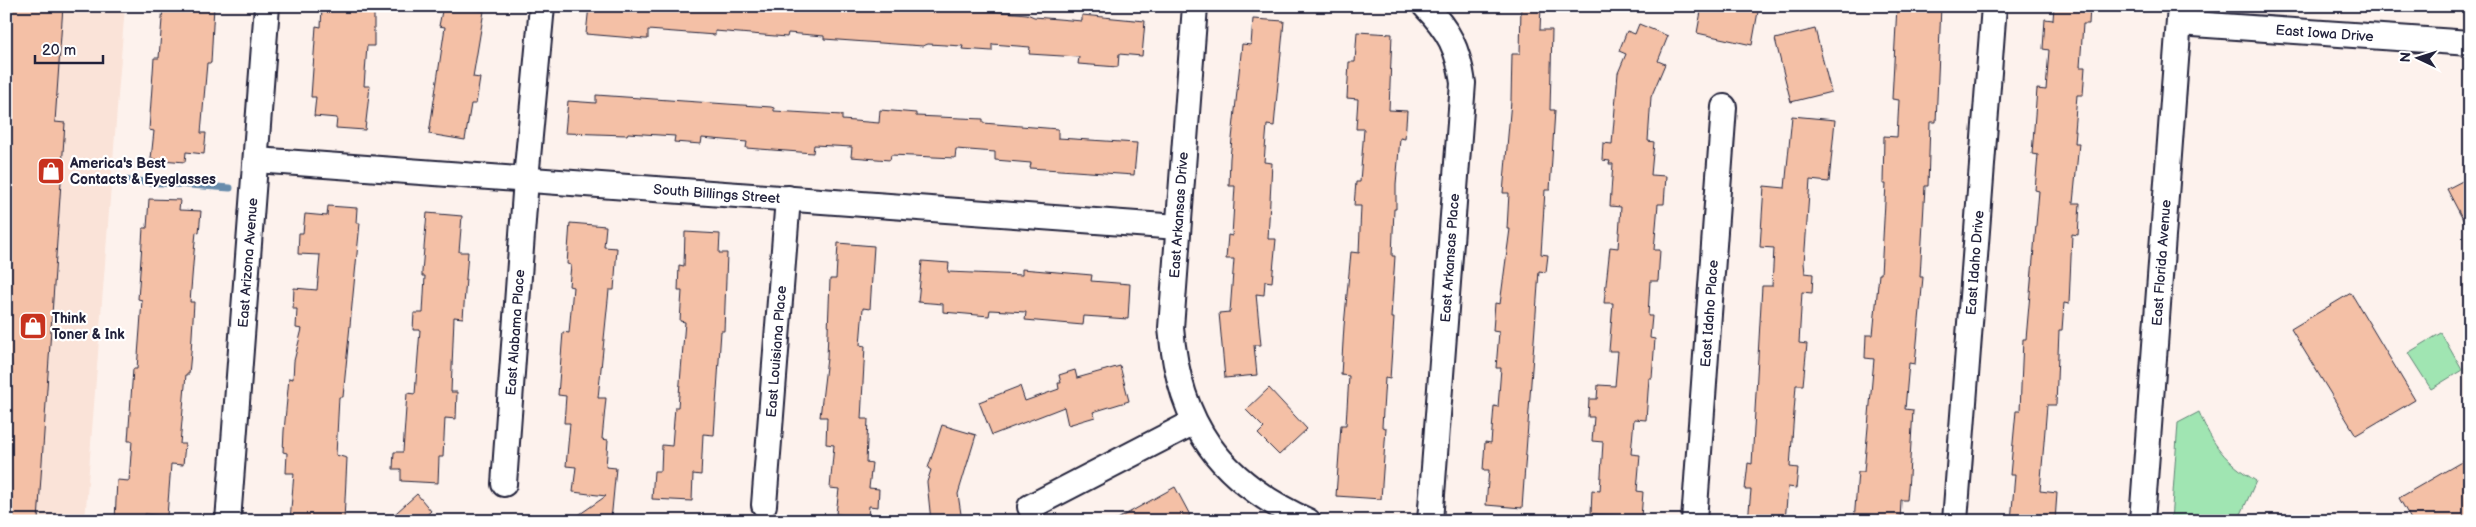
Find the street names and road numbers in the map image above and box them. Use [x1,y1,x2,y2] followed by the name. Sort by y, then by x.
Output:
[2275,21,2374,45] street label: East Iowa Drive
[1166,151,1192,279] street label: East Arkansas Drive
[653,180,782,207] street label: South Billings Street
[1437,193,1463,323] street label: East Arkansas Place
[234,197,261,328] street label: East Arizona Avenue
[2148,199,2174,326] street label: East Florida Avenue
[1962,210,1987,316] street label: East Idaho Drive
[1697,259,1721,368] street label: East Idaho Place
[502,269,528,396] street label: East Alabama Place
[762,285,790,418] street label: East Louisiana Place

